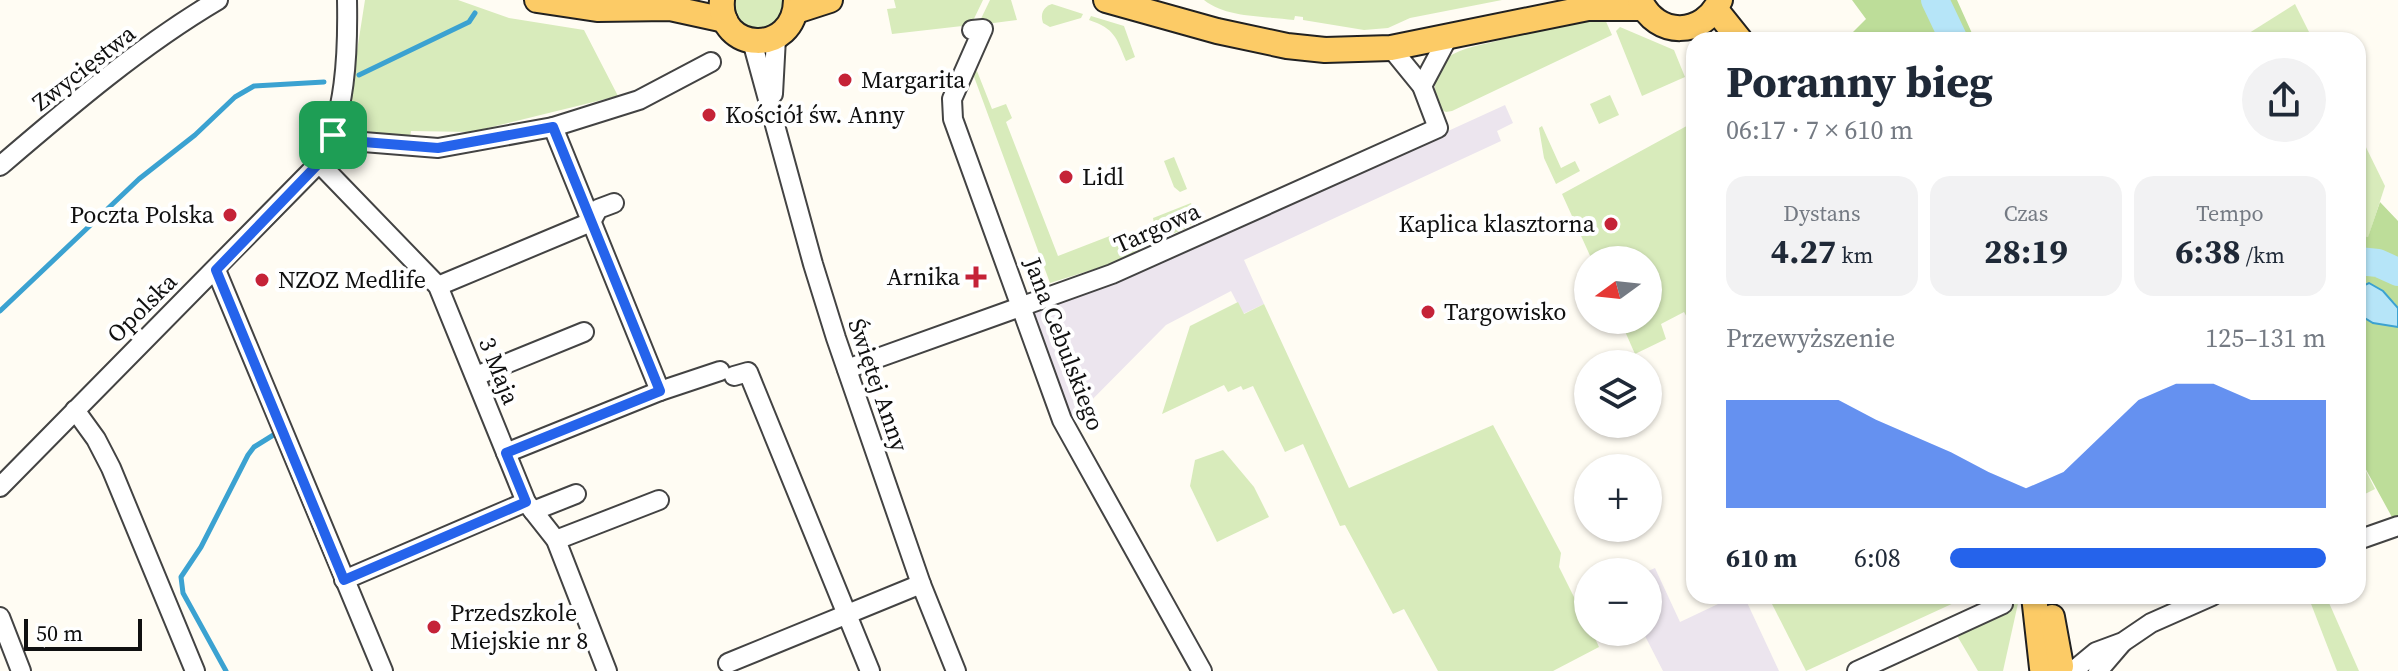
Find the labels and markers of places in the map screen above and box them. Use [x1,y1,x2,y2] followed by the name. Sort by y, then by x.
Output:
[861,63,966,96] place label: Margarita
[836,71,854,89] marker: Margarita
[725,98,905,131] place label: Kościół św. Anny
[299,101,367,169] pin
[700,106,718,124] marker: Kościół św. Anny
[1082,160,1124,193] place label: Lidl
[1057,168,1075,186] marker: Lidl
[70,198,215,231] place label: Poczta Polska
[221,206,239,224] marker: Poczta Polska
[1398,207,1596,240] place label: Kaplica klasztorna
[1602,215,1620,233] marker: Kaplica klasztorna
[887,260,961,293] place label: Arnika
[278,263,426,296] place label: NZOZ Medlife
[967,268,985,286] marker: Arnika
[253,271,271,289] marker: NZOZ Medlife
[1444,295,1566,328] place label: Targowisko
[1419,303,1437,321] marker: Targowisko
[450,596,588,657] place label: Przedszkole Miejskie nr 8
[425,618,443,636] marker: Przedszkole Miejskie nr 8

